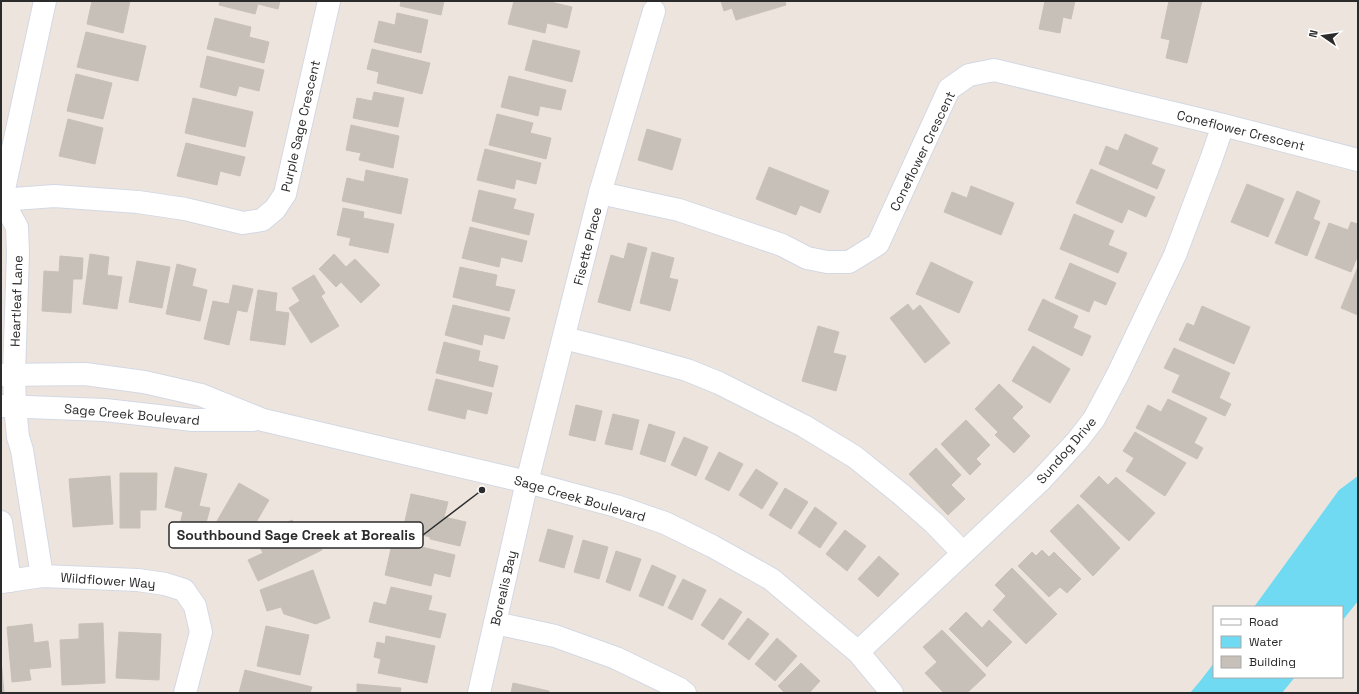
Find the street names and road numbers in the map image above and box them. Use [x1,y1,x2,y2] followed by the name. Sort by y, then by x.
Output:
[277,59,324,194] street label: Purple Sage Crescent
[886,88,959,214] street label: Coneflower Crescent
[1175,106,1307,155] street label: Coneflower Crescent
[570,205,605,287] street label: Fisette Place
[6,255,27,347] street label: Heartleaf Lane
[64,400,200,429] street label: Sage Creek Boulevard
[1033,413,1100,487] street label: Sundog Drive
[512,472,648,525] street label: Sage Creek Boulevard
[487,549,520,627] street label: Borealis Bay
[60,569,156,592] street label: Wildflower Way

